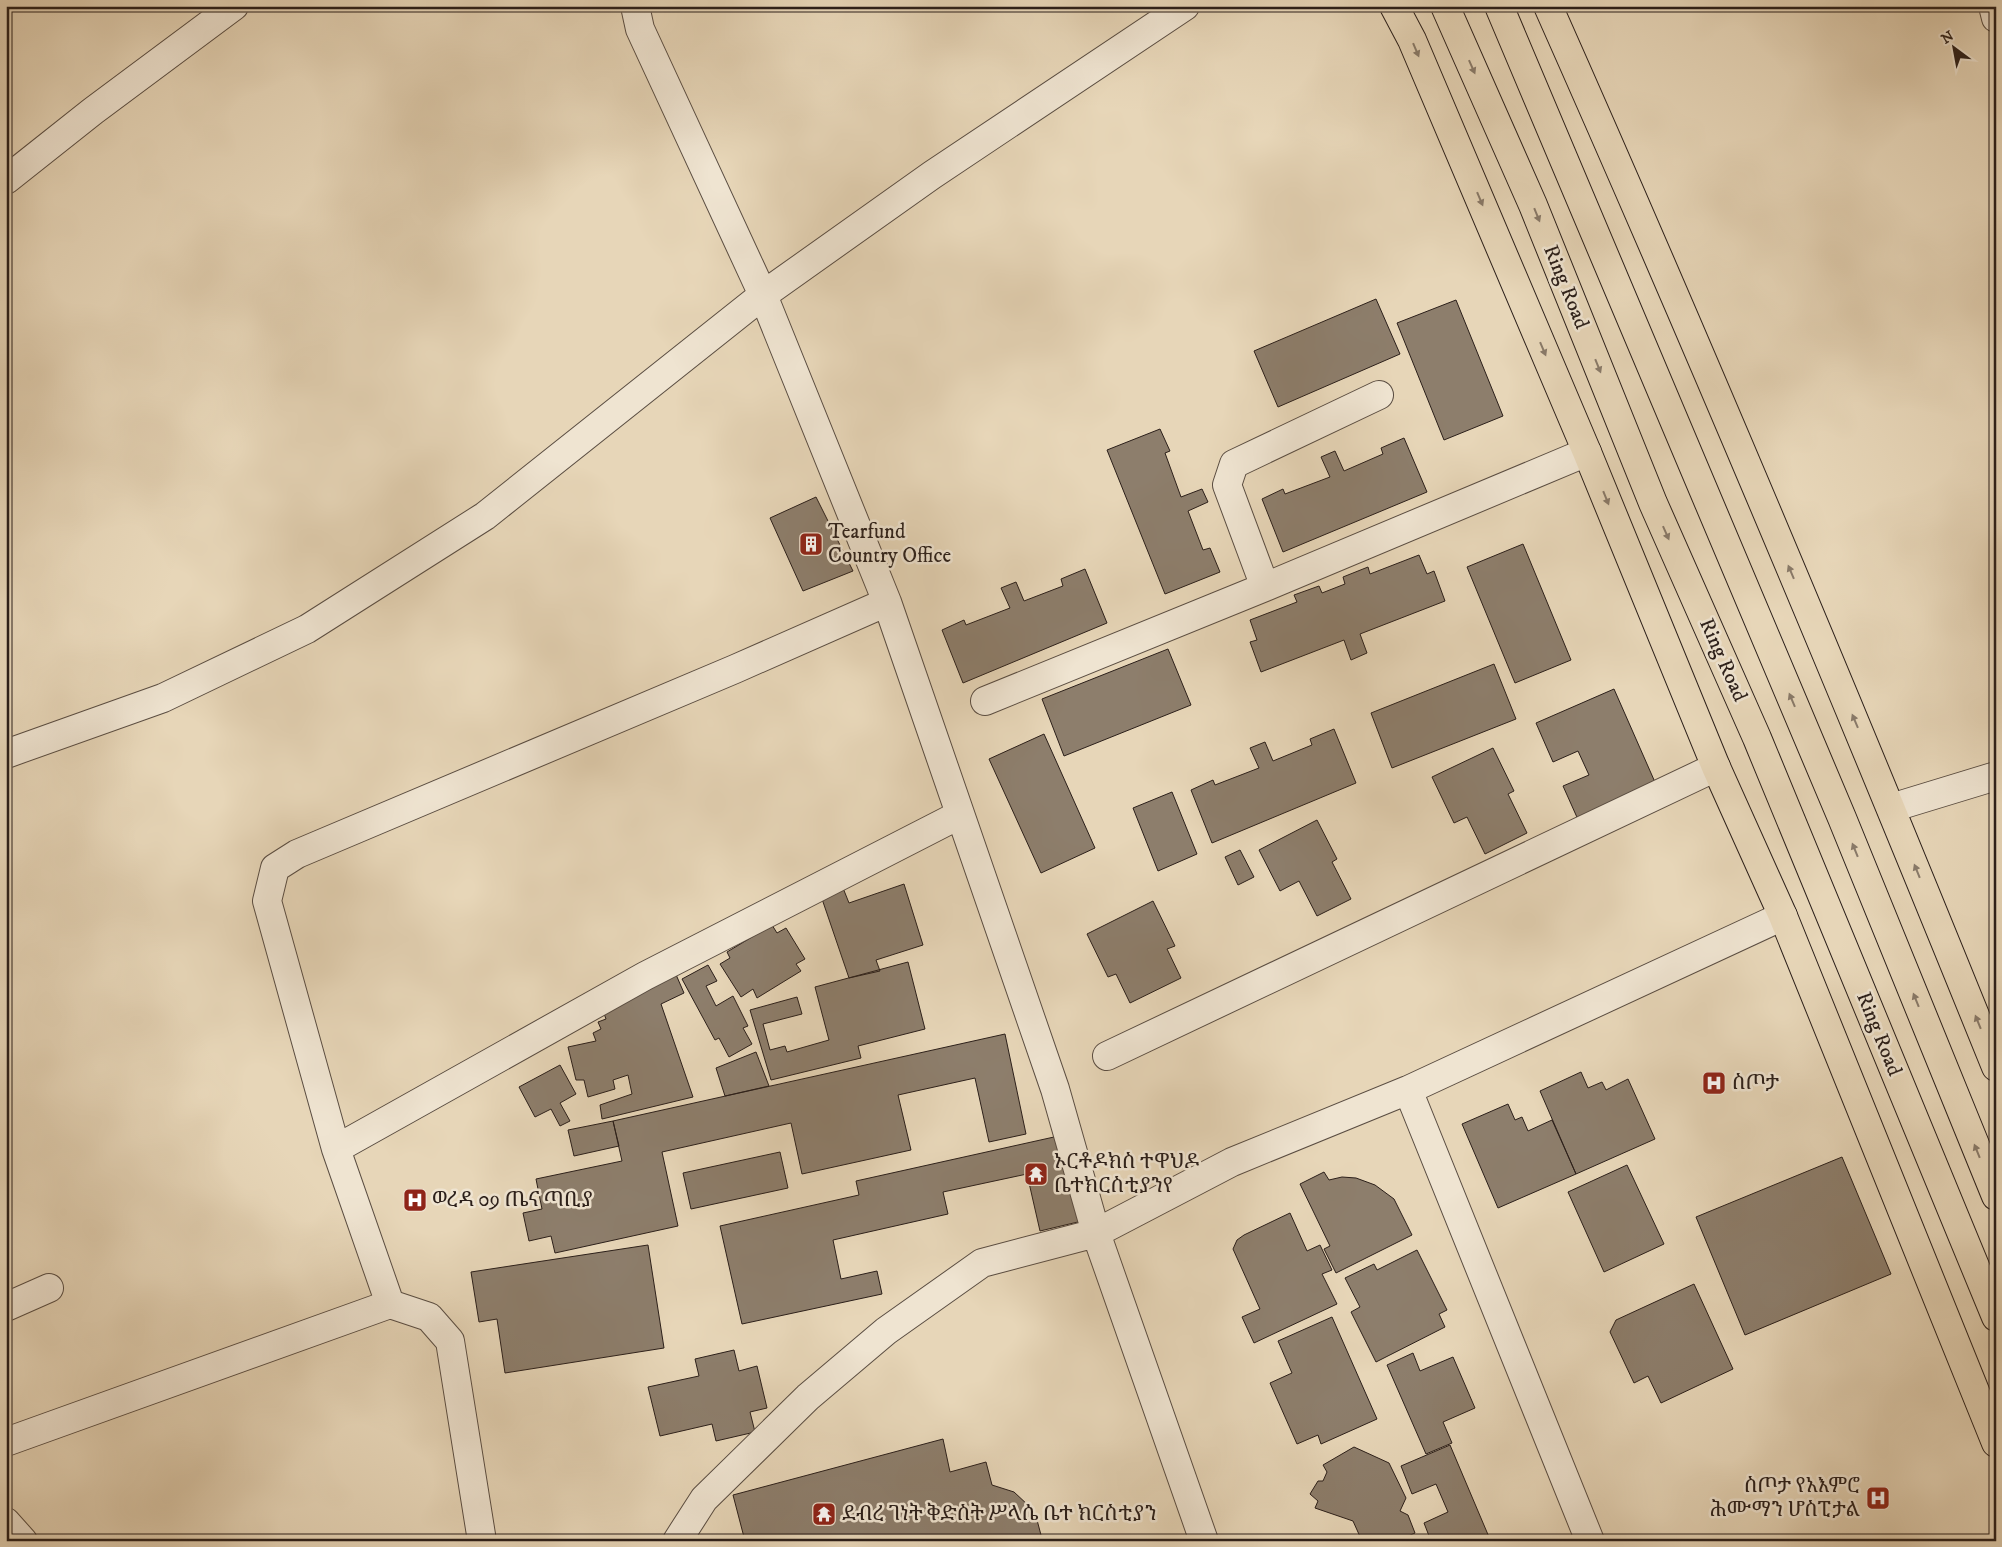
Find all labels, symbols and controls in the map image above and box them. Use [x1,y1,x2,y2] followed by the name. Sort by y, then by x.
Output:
[1930,22,1980,72] north arrow
[1938,27,1958,49] text: N
[1412,43,1420,58] one-way arrow
[1469,60,1477,74] one-way arrow
[1476,192,1484,206] one-way arrow
[1534,208,1542,223] one-way arrow
[1537,241,1595,333] street label: Ring Road
[1540,342,1548,356] one-way arrow
[1594,359,1602,373] one-way arrow
[1603,491,1610,506] one-way arrow
[828,519,951,569] place label: Tearfund Country Office
[1662,526,1670,540] one-way arrow
[798,531,824,557] building icon: Tearfund Country Office
[1787,565,1795,579] one-way arrow
[1693,614,1753,706] street label: Ring Road
[1788,693,1796,707] one-way arrow
[1850,714,1858,728] one-way arrow
[1851,843,1859,857] one-way arrow
[1913,864,1920,879] one-way arrow
[1850,988,1908,1080] street label: Ring Road
[1912,993,1920,1007] one-way arrow
[1973,1015,1981,1029] one-way arrow
[1701,1070,1727,1096] hospital icon: ስጦታ
[1732,1070,1780,1096] place label: ስጦታ
[1973,1144,1981,1158] one-way arrow
[1054,1149,1199,1199] place label: ኦርቶዶክስ ተዋህዶ ቤተክርስቲያንየ
[1023,1161,1049,1187] temple icon: ኦርቶዶክስ ተዋህዶ ቤተክርስቲያንየ
[402,1187,428,1213] hospital icon: ወረዳ 09 ጤና ጣቢያ
[432,1187,593,1213] place label: ወረዳ 09 ጤና ጣቢያ
[1709,1473,1860,1523] place label: ስጦታ የአእምሮ ሕሙማን ሆስፒታል
[1865,1485,1891,1511] hospital icon: ስጦታ የአእምሮ ሕሙማን ሆስፒታል
[811,1501,837,1527] temple icon: ደብረ ገነት ቅድስት ሥላሴ ቤተ ክርስቲያን
[842,1501,1157,1527] place label: ደብረ ገነት ቅድስት ሥላሴ ቤተ ክርስቲያን

